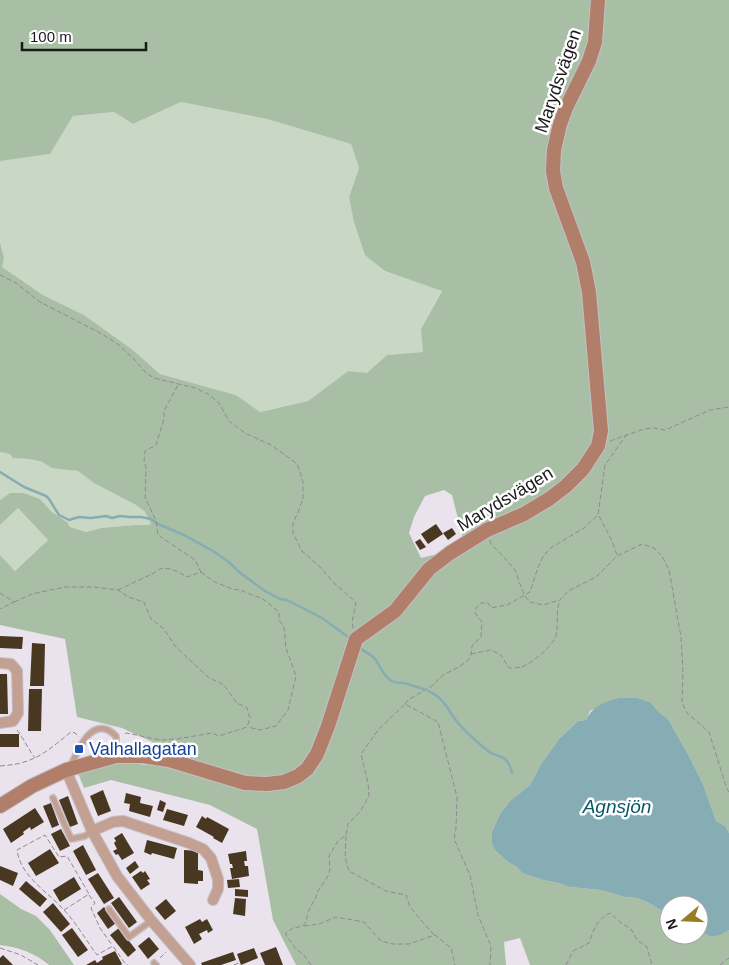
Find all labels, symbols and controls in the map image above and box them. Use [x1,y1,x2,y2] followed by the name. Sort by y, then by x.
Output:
[22,20,146,52] scale bar
[531,27,585,135] street label: Marydsvägen
[30,28,72,45] text: 100 m
[454,463,556,535] street label: Marydsvägen
[89,739,197,759] place label: Valhallagatan
[73,743,85,755] marker: Valhallagatan
[582,796,651,817] water label: Agnsjön
[659,895,709,945] north arrow
[662,917,681,932] text: N

